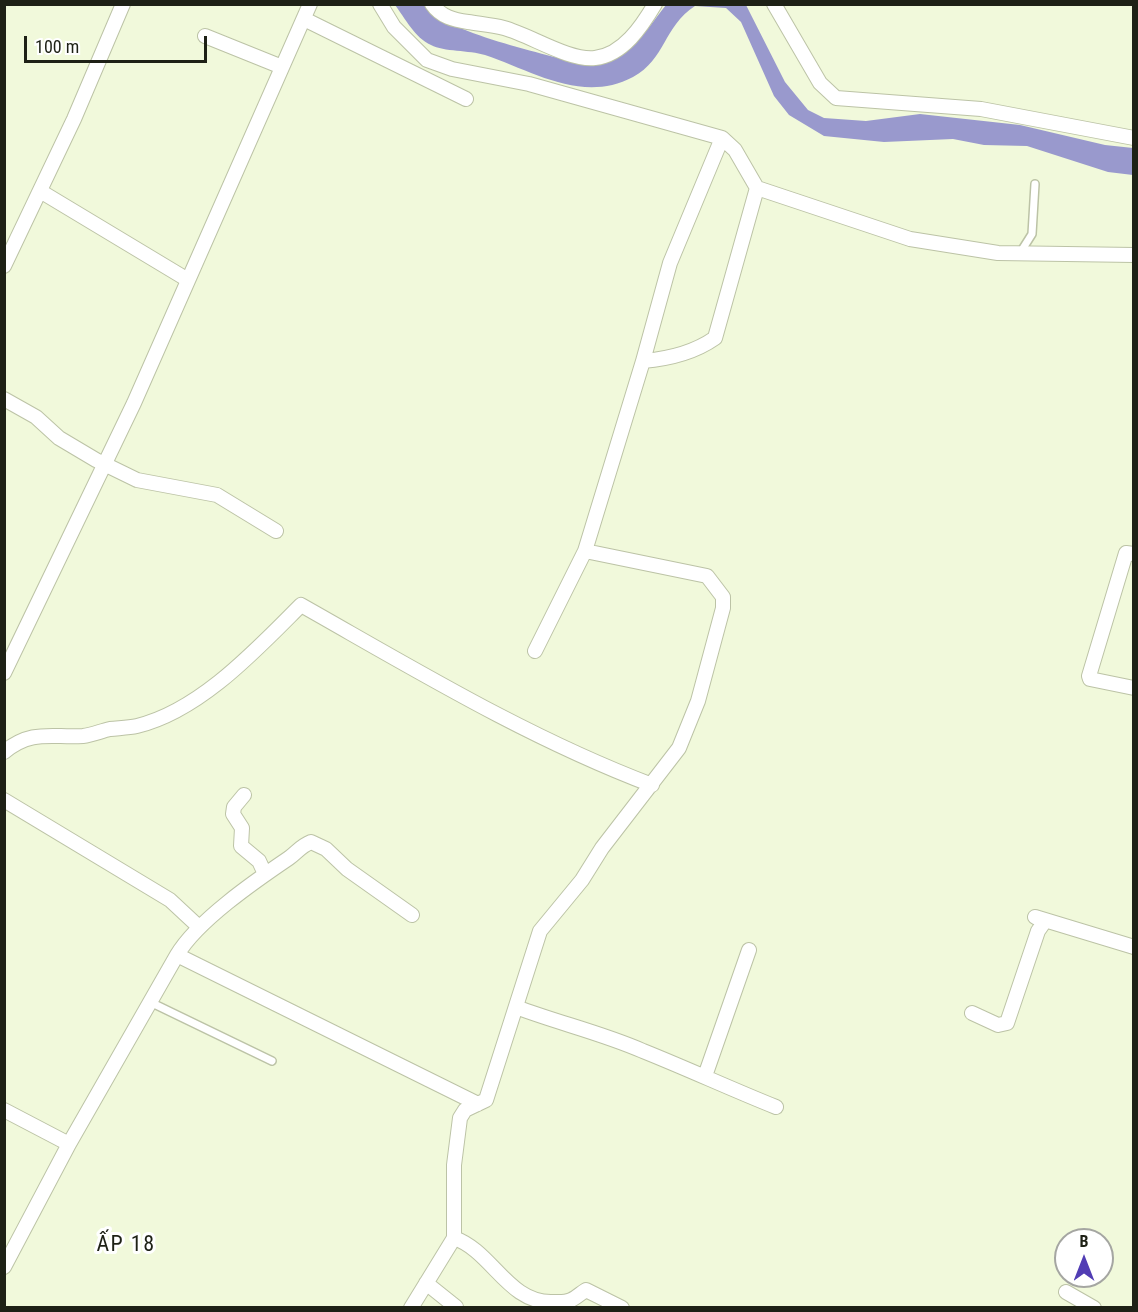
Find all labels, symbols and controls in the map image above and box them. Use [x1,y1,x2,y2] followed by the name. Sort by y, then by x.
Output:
[27,24,210,62] scale bar
[35,36,79,57] text: 100 m
[1054,1228,1114,1288] north arrow
[96,1232,156,1258] district label: ẤP 18
[1080,1232,1088,1251] text: B

